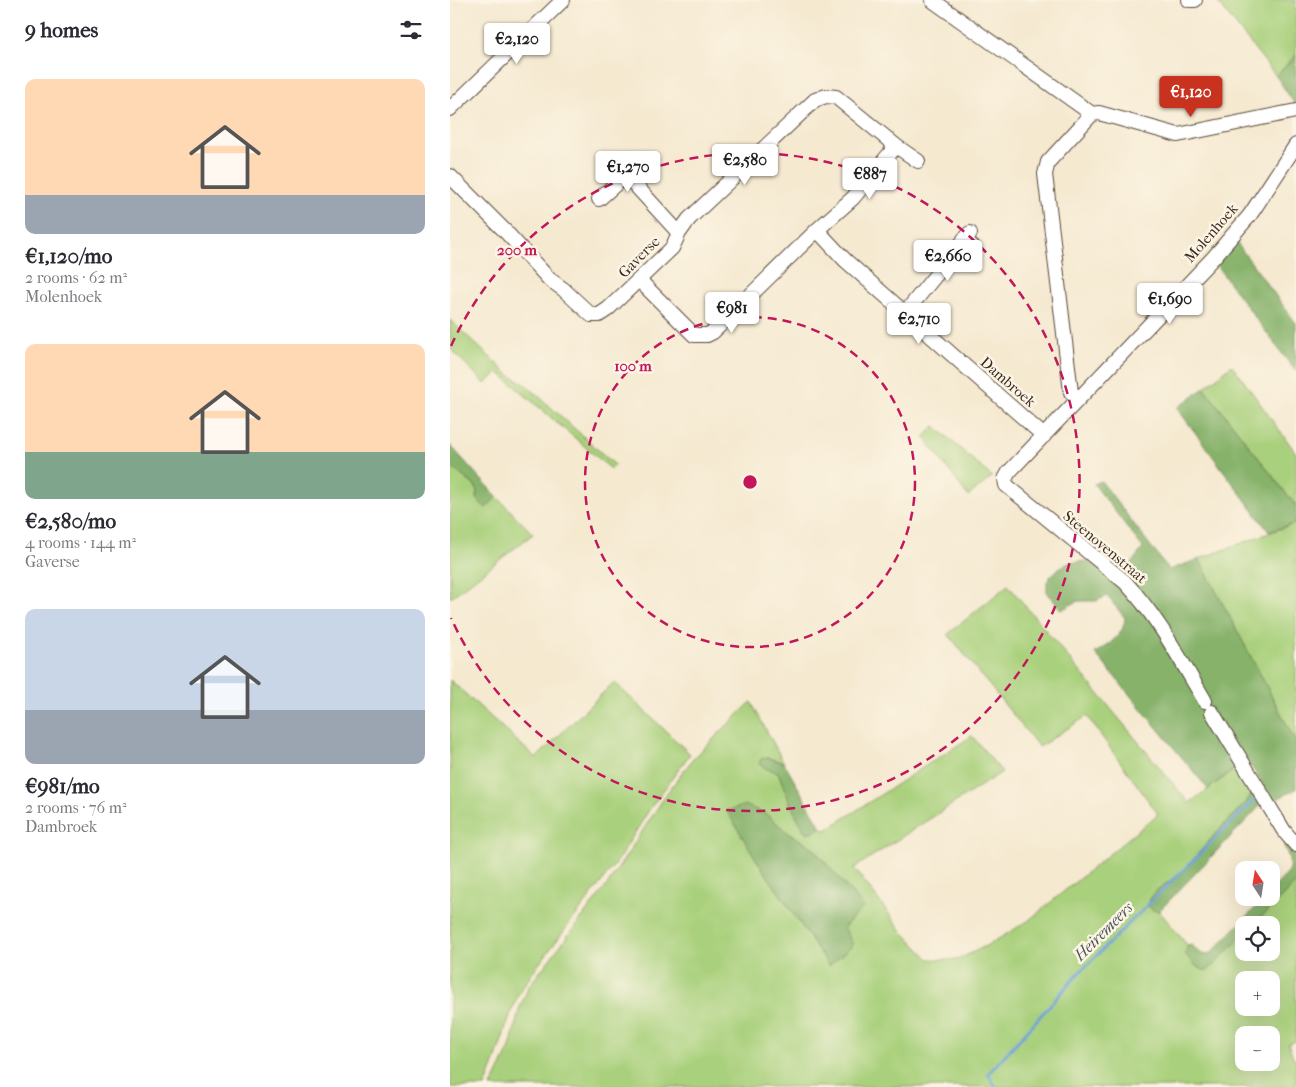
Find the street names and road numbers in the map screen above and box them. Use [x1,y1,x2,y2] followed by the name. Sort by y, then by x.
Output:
[1181,200,1242,266] street label: Molenhoek
[615,232,664,281] street label: Gaverse
[977,353,1040,411] street label: Dambroek
[1059,507,1151,588] street label: Steenovenstraat

